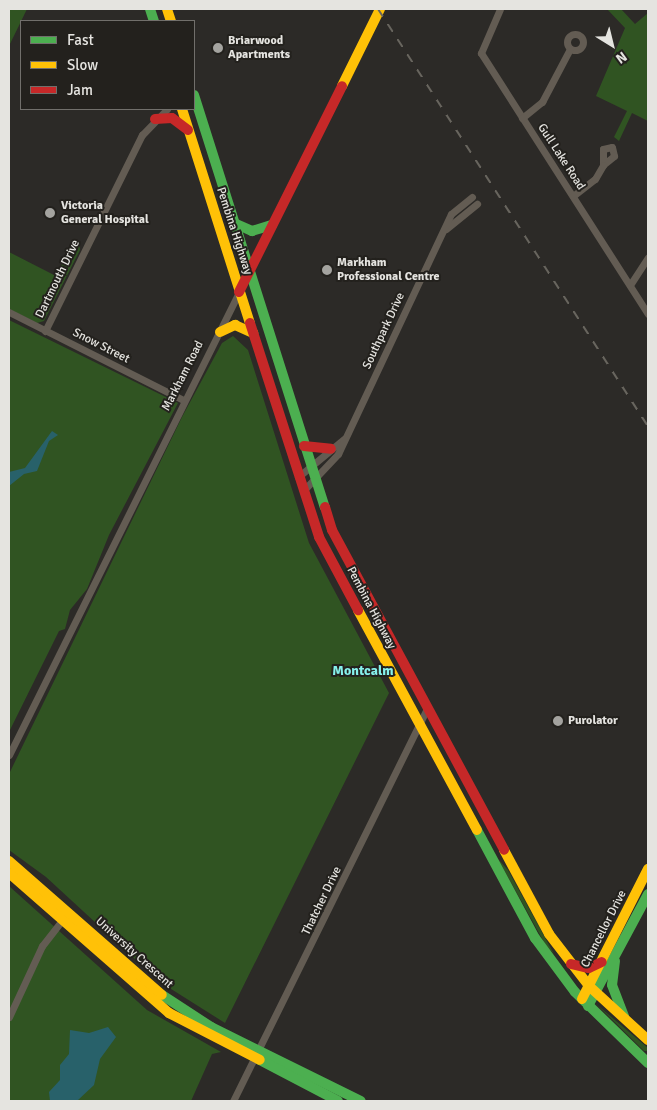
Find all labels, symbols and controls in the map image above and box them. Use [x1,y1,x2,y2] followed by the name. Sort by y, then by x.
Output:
[20,20,195,110] legend
[587,20,637,70] north arrow
[67,31,94,49] text: Fast
[228,34,290,62] place label: Briarwood Apartments
[212,42,224,54] marker: Briarwood Apartments
[612,48,630,67] text: N
[67,56,98,74] text: Slow
[67,81,93,99] text: Jam
[534,121,588,193] street label: Gull Lake Road
[213,185,255,277] street label: Pembina Highway
[61,199,149,227] place label: Victoria General Hospital
[43,206,57,220] marker: Victoria General Hospital
[33,238,83,320] street label: Dartmouth Drive
[337,256,439,284] place label: Markham Professional Centre
[321,264,333,276] marker: Markham Professional Centre
[360,291,408,371] street label: Southpark Drive
[70,326,132,366] street label: Snow Street
[159,339,207,413] street label: Markham Road
[343,564,399,652] street label: Pembina Highway
[332,663,394,679] district label: Montcalm
[568,714,618,728] place label: Purolator
[552,715,564,727] marker: Purolator
[299,864,345,938] street label: Thatcher Drive
[578,888,630,970] street label: Chancellor Drive
[92,914,176,992] street label: University Crescent

